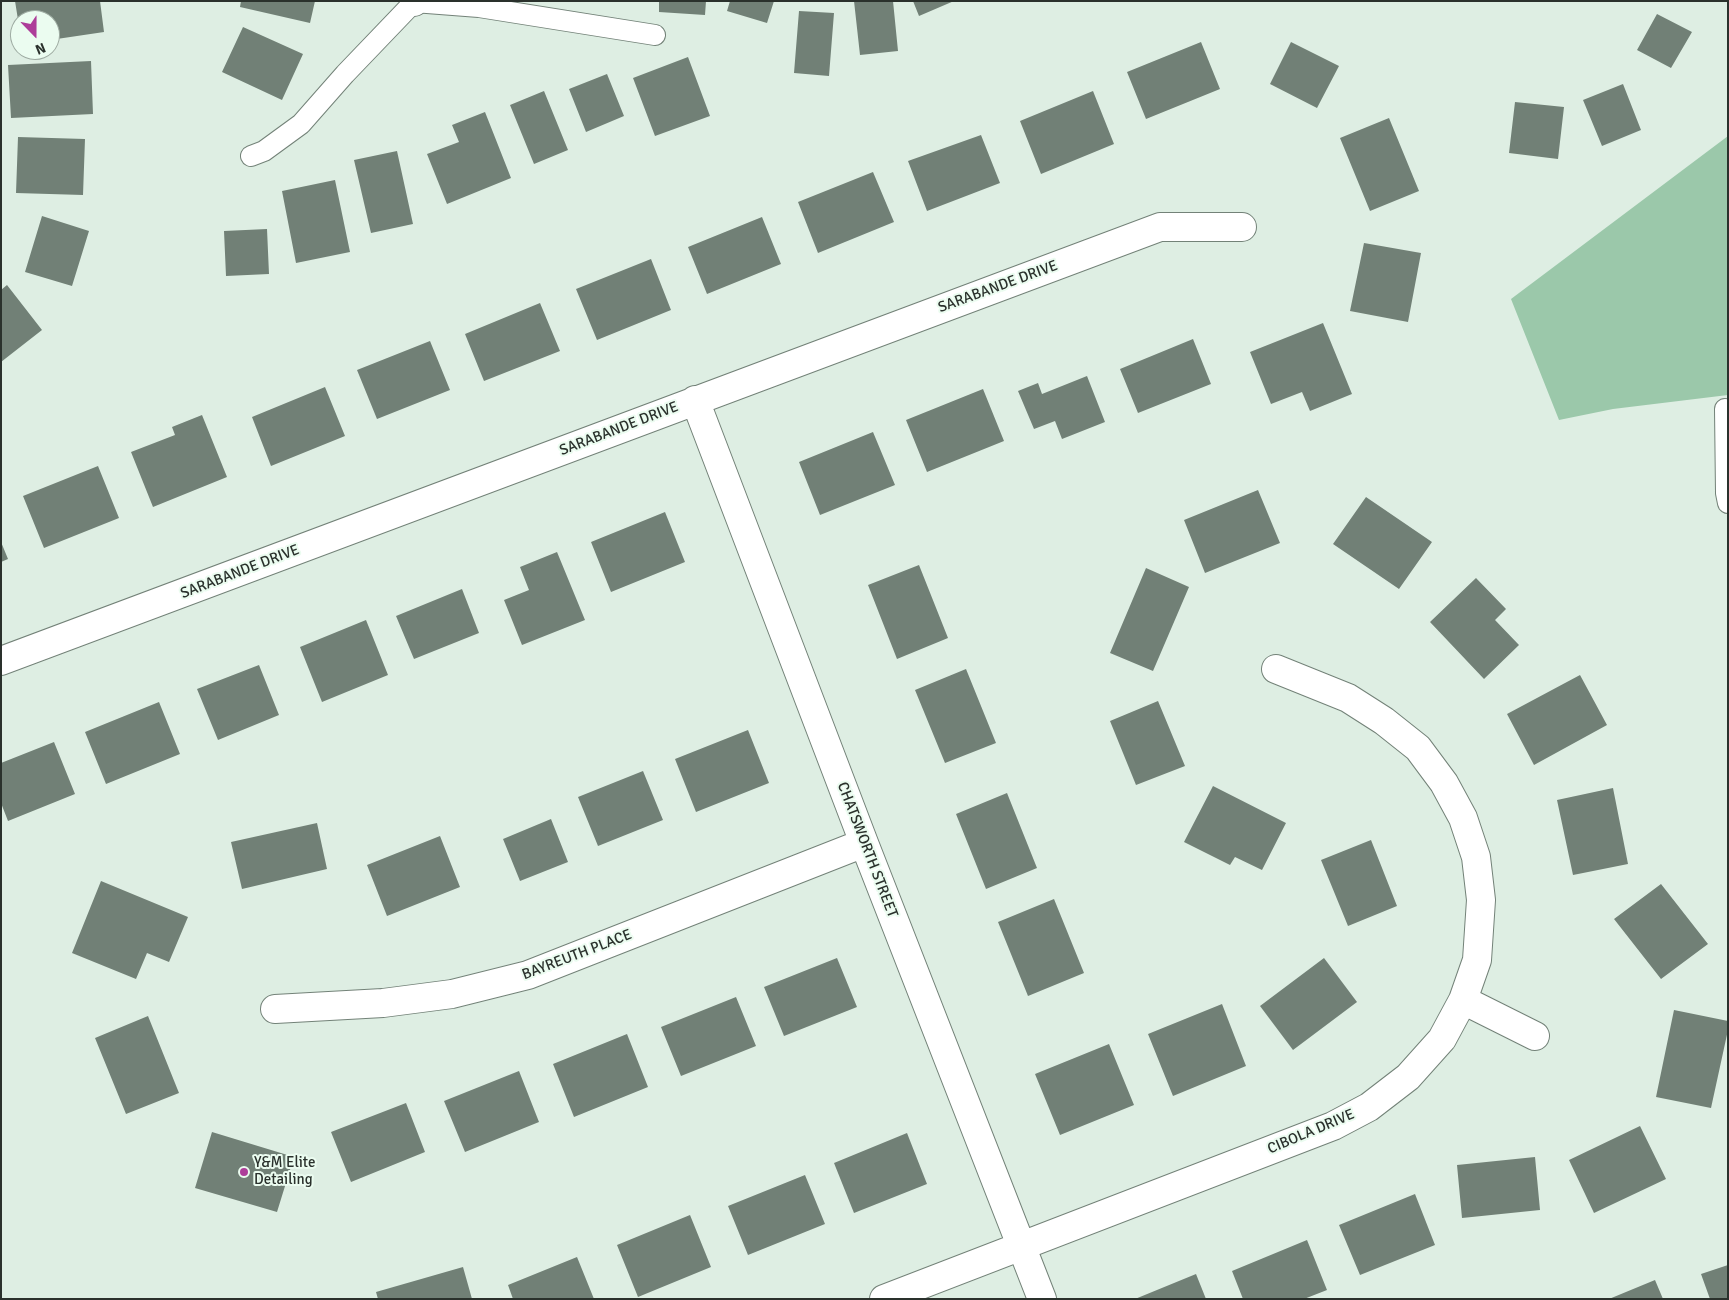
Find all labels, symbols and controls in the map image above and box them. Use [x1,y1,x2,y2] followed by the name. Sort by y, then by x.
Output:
[10,10,60,60] north arrow
[33,39,48,58] text: N
[936,257,1060,317] street label: SARABANDE DRIVE
[557,398,681,460] street label: SARABANDE DRIVE
[178,541,302,603] street label: SARABANDE DRIVE
[833,780,901,920] street label: CHATSWORTH STREET
[520,926,634,984] street label: BAYREUTH PLACE
[1265,1106,1357,1158] street label: CIBOLA DRIVE
[254,1154,315,1189] place label: Y&M Elite Detailing
[238,1166,250,1178] marker: Y&M Elite Detailing

